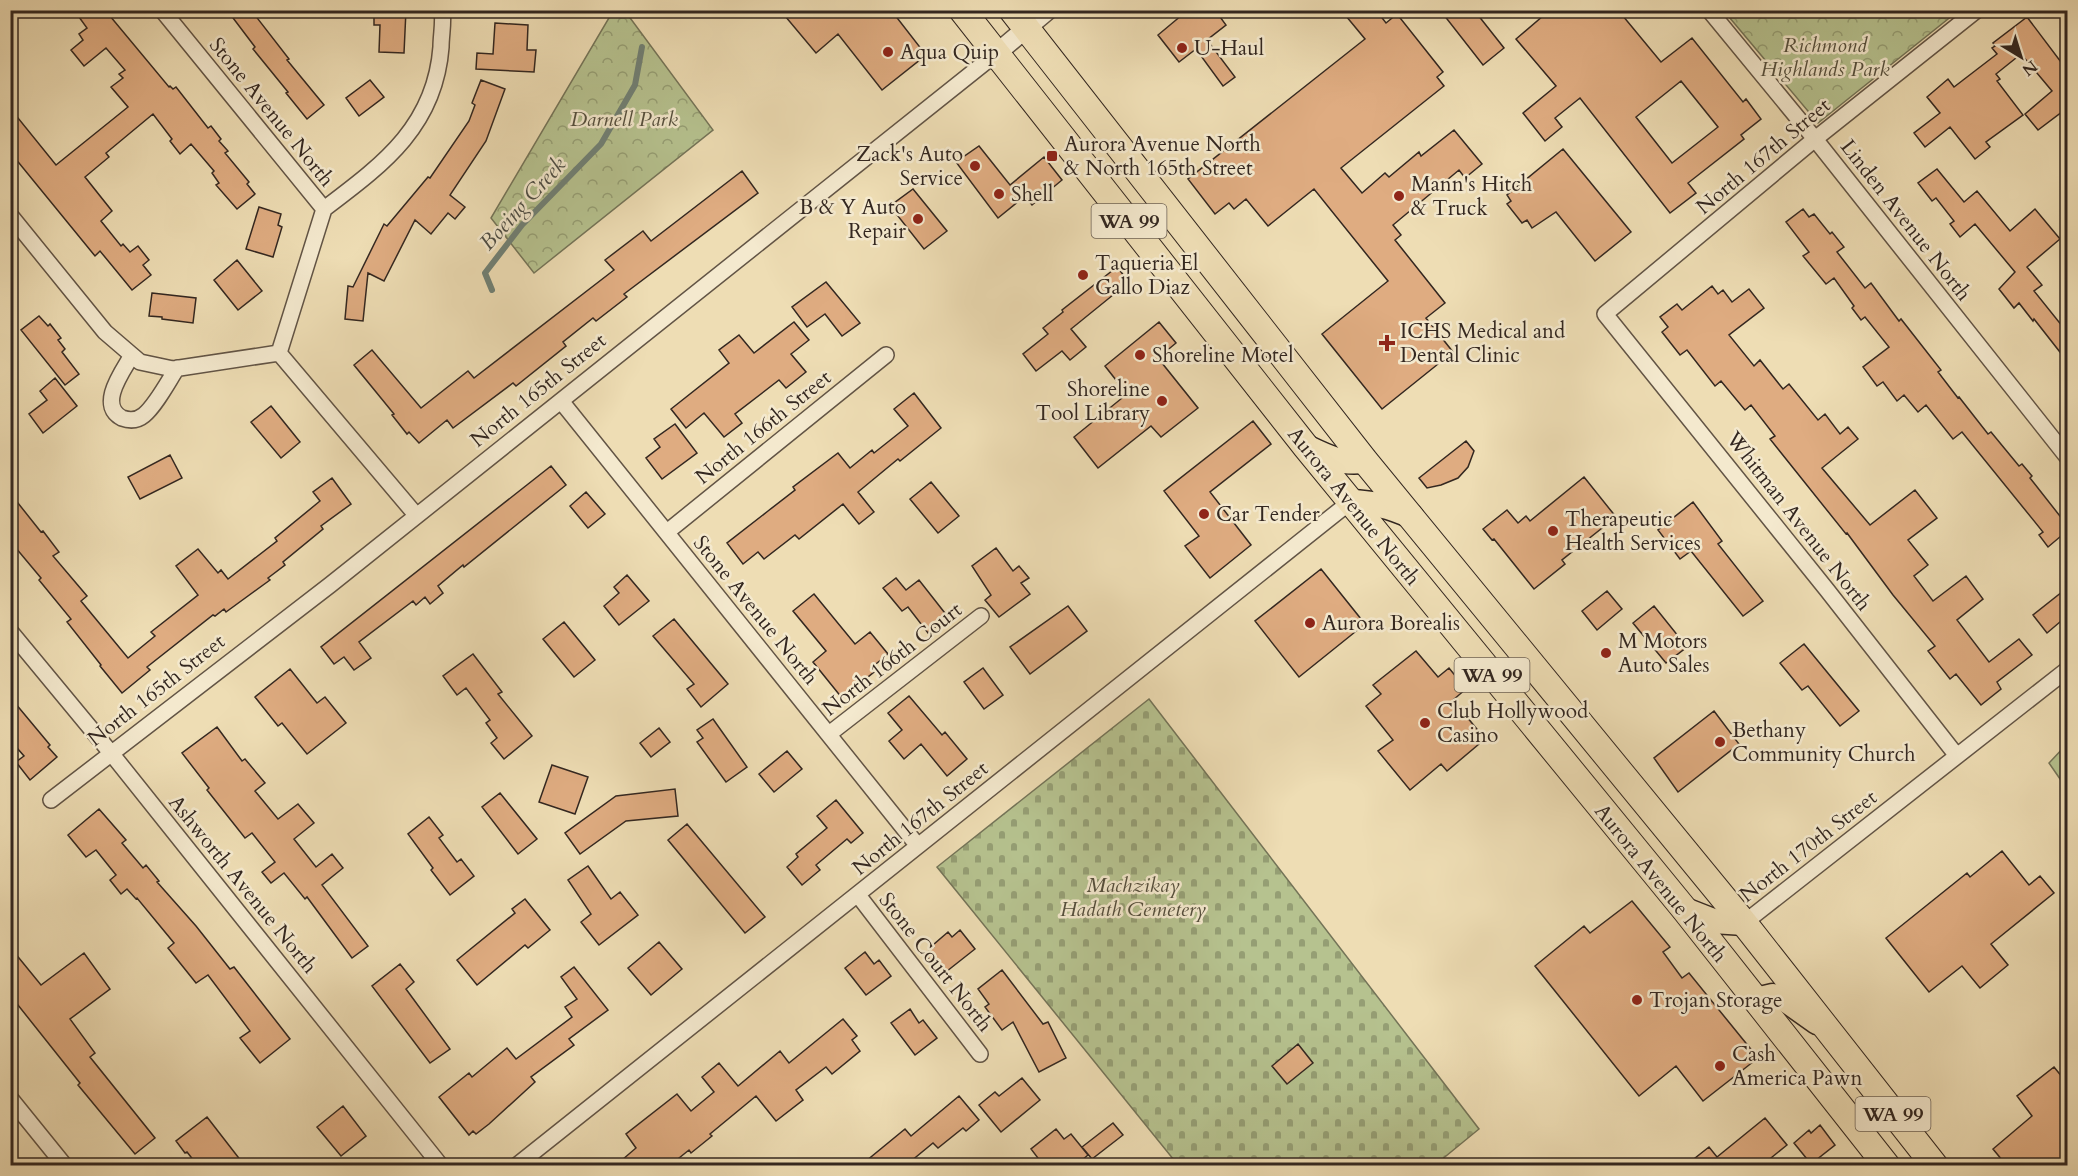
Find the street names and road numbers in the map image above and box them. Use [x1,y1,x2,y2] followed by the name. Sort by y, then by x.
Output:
[202,32,341,193] street label: Stone Avenue North
[1690,91,1837,221] street label: North 167th Street
[1833,134,1978,307] street label: Linden Avenue North
[1092,204,1166,238] road number: WA 99
[464,326,613,454] street label: North 165th Street
[689,363,838,491] street label: North 166th Street
[1280,421,1427,592] street label: Aurora Avenue North
[1719,425,1878,617] street label: Whitman Avenue North
[686,530,825,691] street label: Stone Avenue North
[816,595,969,723] street label: North 166th Court
[81,627,231,753] street label: North 165th Street
[1454,658,1530,692] road number: WA 99
[846,754,995,882] street label: North 167th Street
[1733,783,1883,909] street label: North 170th Street
[161,789,324,980] street label: Ashworth Avenue North
[1587,798,1734,969] street label: Aurora Avenue North
[872,887,1000,1038] street label: Stone Court North
[1856,1097,1930,1131] road number: WA 99

